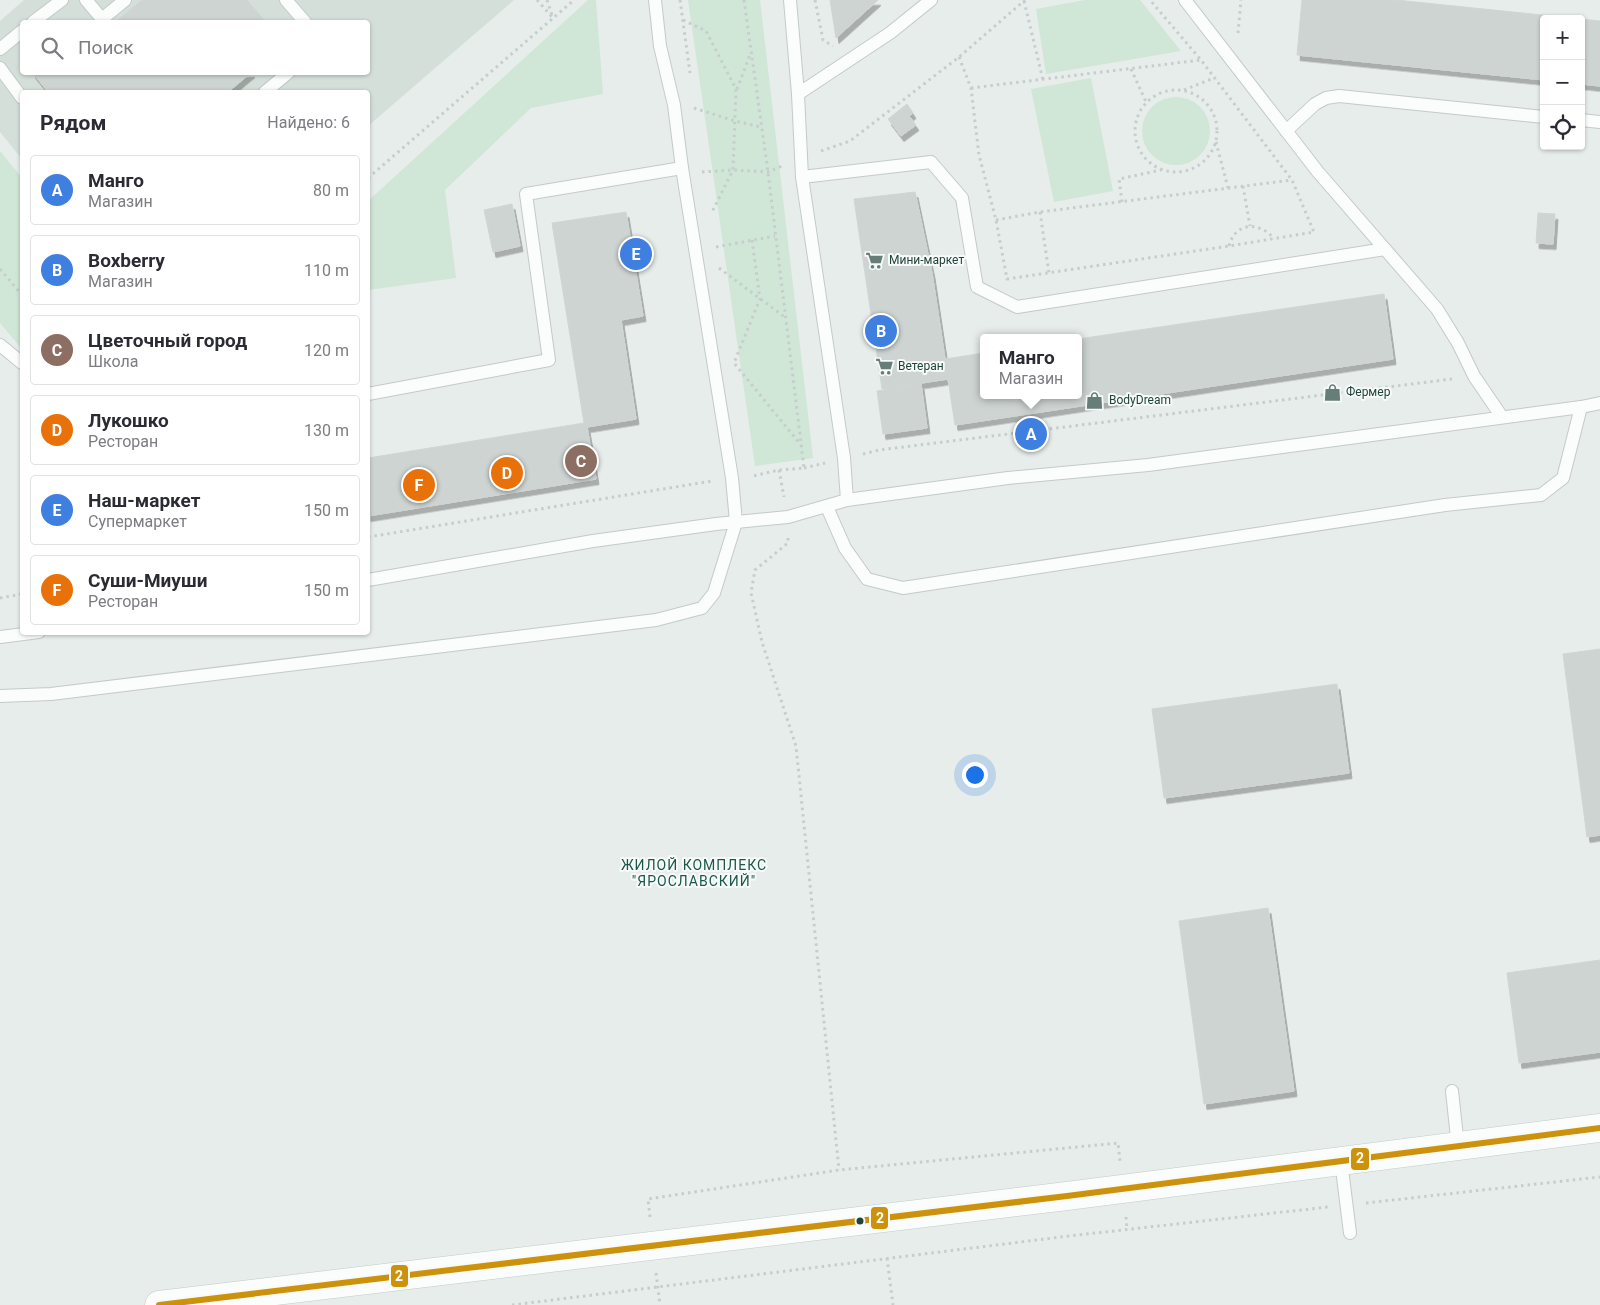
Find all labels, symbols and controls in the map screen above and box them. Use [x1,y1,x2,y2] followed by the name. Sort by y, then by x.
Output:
[1540,15,1585,150] map controls
[1540,15,1585,60] button: +
[20,20,370,75] search box
[38,34,66,62] icon: search
[78,36,134,59] text: Поиск
[1540,60,1585,105] button: −
[1540,105,1585,150] button: locate
[40,111,106,135] text: Рядом
[267,113,350,132] text: Найдено: 6
[88,169,144,192] text: Манго
[52,181,62,200] text: A
[313,181,349,200] text: 80 m
[88,192,153,211] text: Магазин
[620,235,652,273] pin: E
[88,249,165,272] text: Boxberry
[865,250,885,270] supermarket icon: Мини-маркет
[889,253,964,267] place label: Мини-маркет
[52,261,62,280] text: B
[304,261,349,280] text: 110 m
[88,272,153,291] text: Магазин
[865,312,897,350] pin: B
[88,329,247,352] text: Цветочный город
[980,334,1082,399] popup
[52,341,62,360] text: C
[304,341,349,360] text: 120 m
[999,346,1055,369] text: Манго
[88,352,139,371] text: Школа
[874,356,894,376] supermarket icon: Ветеран
[898,359,944,373] place label: Ветеран
[999,369,1063,388] text: Магазин
[1322,382,1342,402] shop icon: Фермер
[1346,385,1391,399] place label: Фермер
[1085,390,1105,410] shop icon: BodyDream
[1109,393,1171,407] place label: BodyDream
[88,409,169,432] text: Лукошко
[1015,415,1047,453] pin: A
[52,421,62,440] text: D
[304,421,349,440] text: 130 m
[88,432,158,451] text: Ресторан
[565,442,597,480] pin: C
[491,454,523,492] pin: D
[403,466,435,504] pin: F
[88,489,200,512] text: Наш-маркет
[53,501,62,520] text: E
[304,501,349,520] text: 150 m
[88,512,187,531] text: Супермаркет
[88,569,207,592] text: Суши-Миуши
[53,581,61,600] text: F
[304,581,349,600] text: 150 m
[88,592,158,611] text: Ресторан
[962,762,988,788] your location
[621,857,767,889] district label: ЖИЛОЙ КОМПЛЕКС "ЯРОСЛАВСКИЙ"
[1350,1147,1370,1171] line badge: 2
[1356,1150,1364,1166] text: 2
[870,1206,889,1230] line badge: 2
[876,1210,884,1226] text: 2
[855,1216,865,1226] unlabelled marker
[390,1264,409,1288] line badge: 2
[395,1268,403,1284] text: 2

